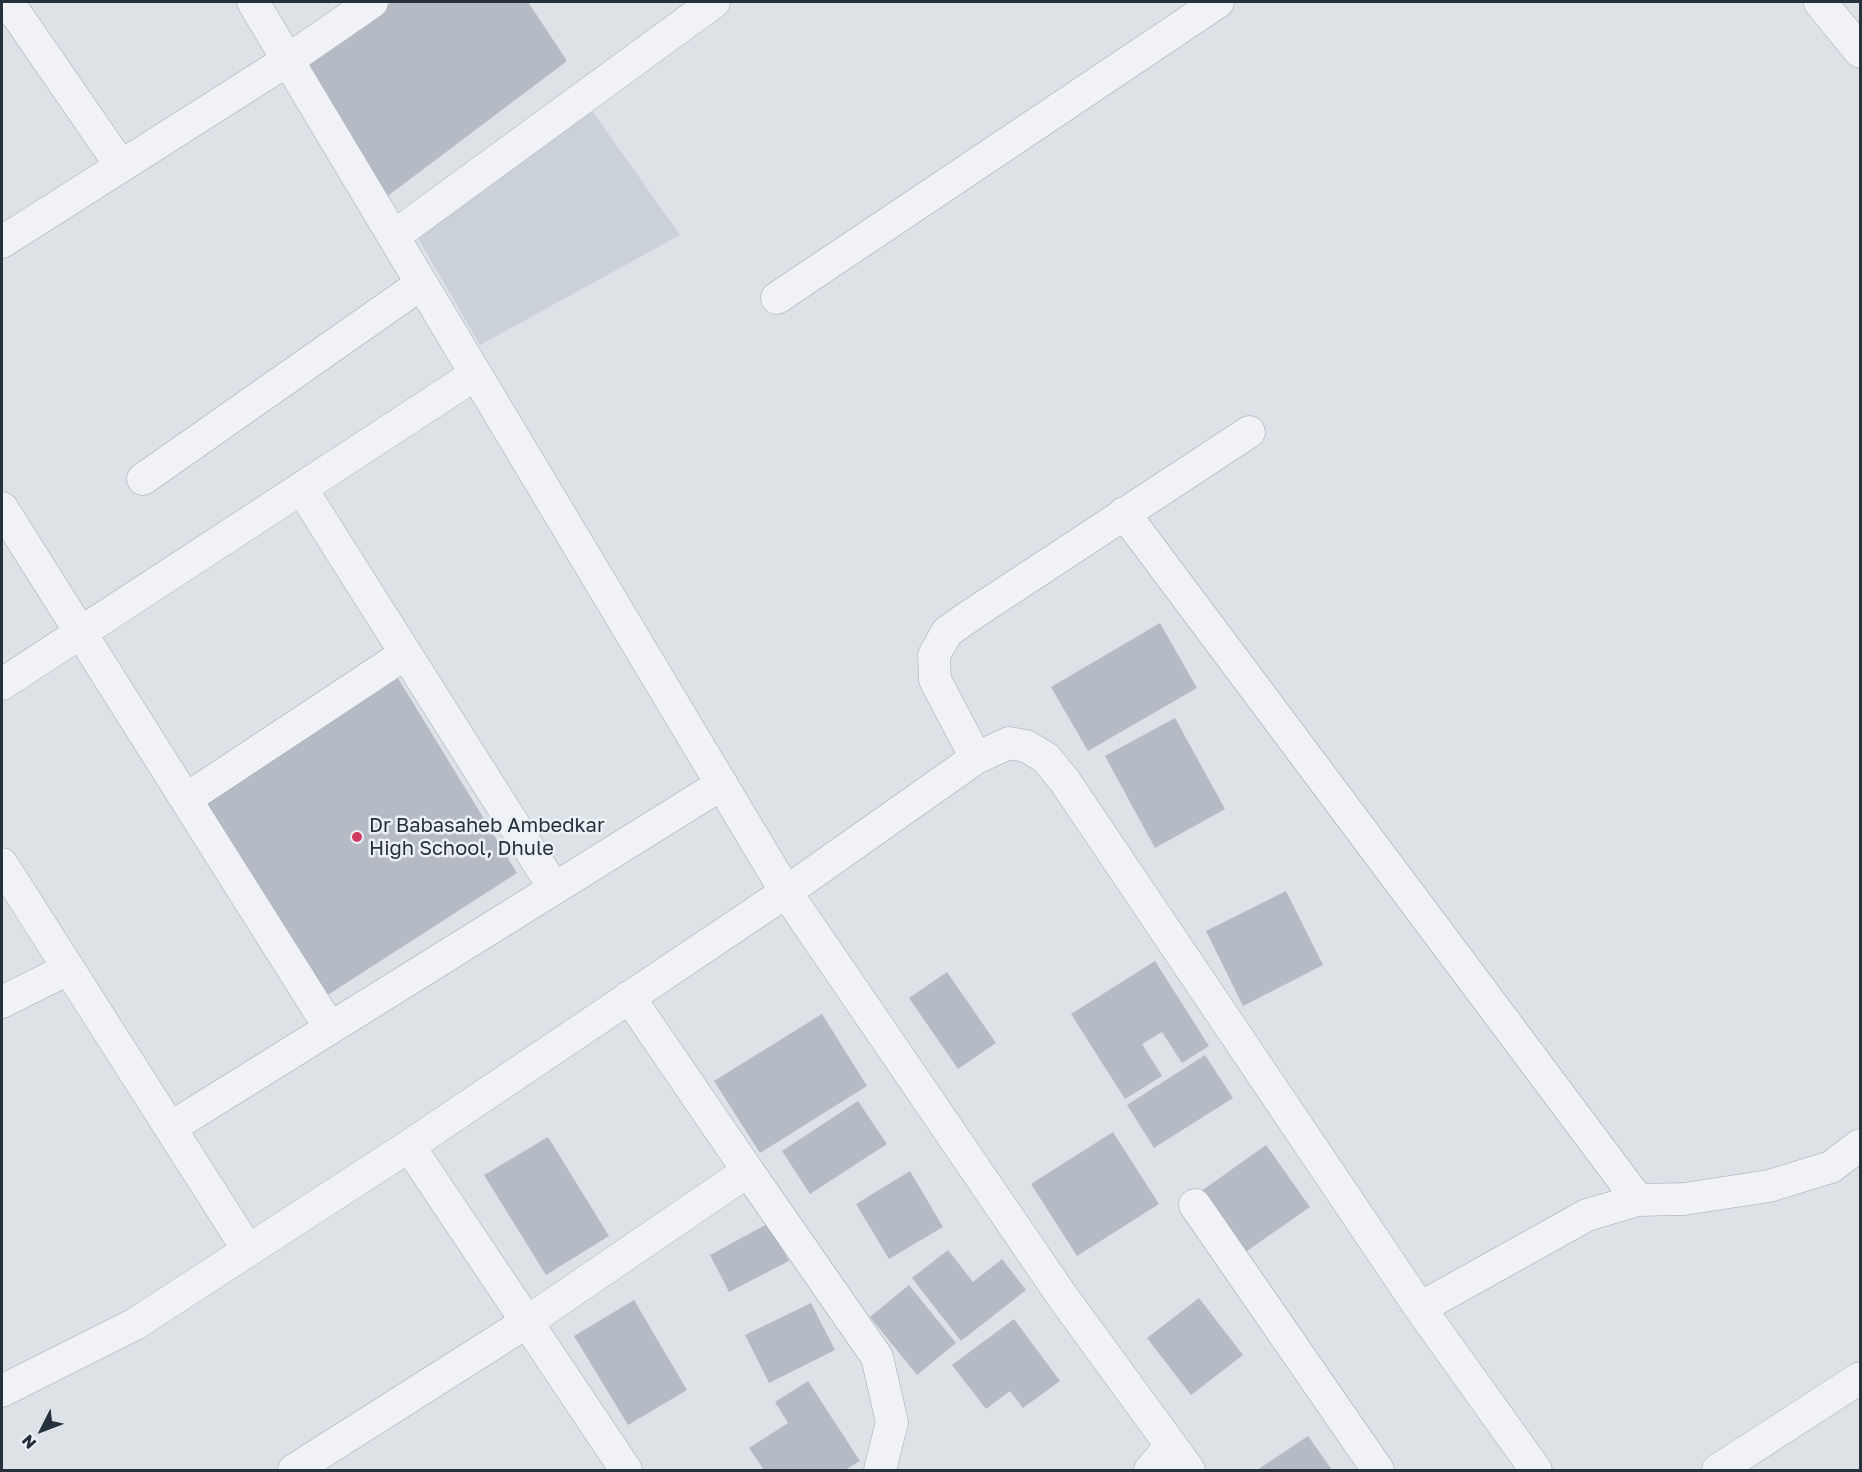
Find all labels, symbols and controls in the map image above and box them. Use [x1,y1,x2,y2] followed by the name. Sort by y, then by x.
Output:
[369,814,605,861] place label: Dr Babasaheb Ambedkar High School, Dhule
[350,830,364,844] marker: Dr Babasaheb Ambedkar High School, Dhule
[12,1400,72,1460] north arrow
[17,1431,40,1453] text: N

